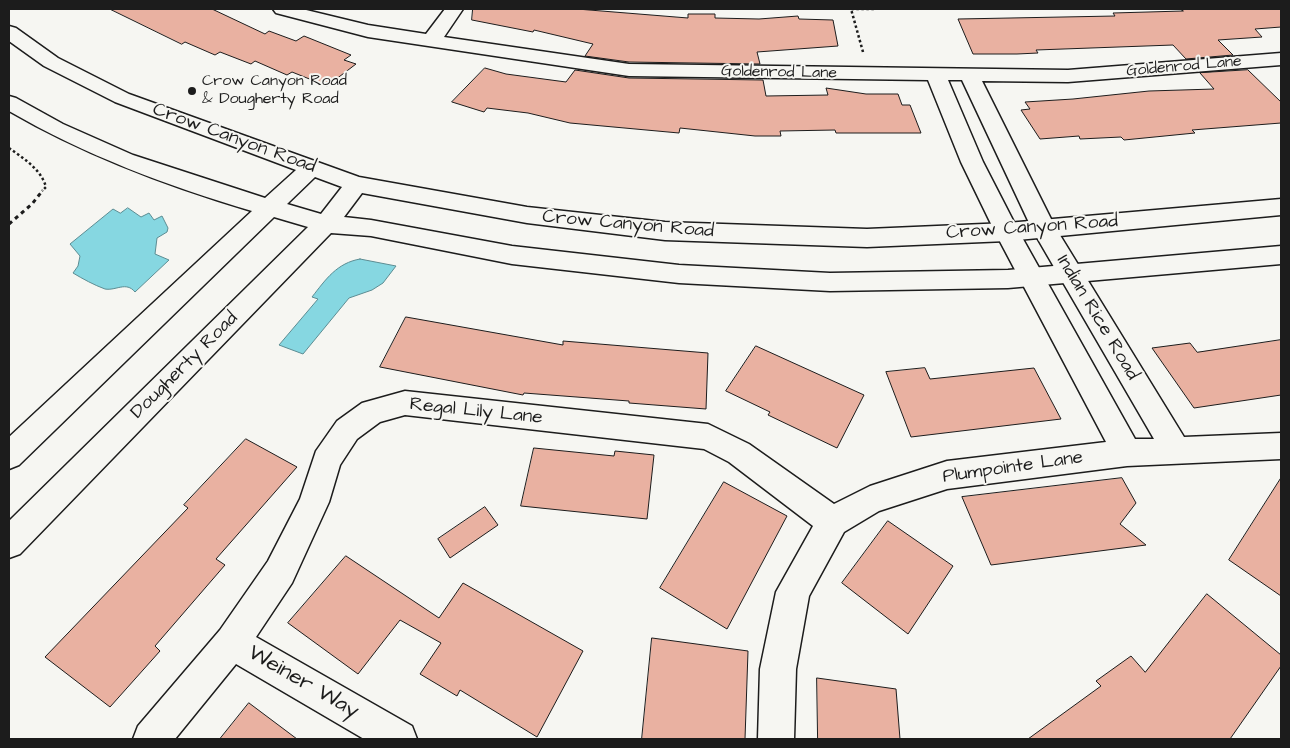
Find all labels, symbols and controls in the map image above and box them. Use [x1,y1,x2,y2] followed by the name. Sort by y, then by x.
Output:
[1126,52,1242,82] street label: Goldenrod Lane
[721,62,837,84] street label: Goldenrod Lane
[202,72,347,110] place label: Crow Canyon Road & Dougherty Road
[186,85,198,97] marker: Crow Canyon Road & Dougherty Road
[149,99,319,179] street label: Crow Canyon Road
[541,206,715,244] street label: Crow Canyon Road
[945,211,1119,245] street label: Crow Canyon Road
[1051,251,1143,385] street label: Indian Rice Road
[127,308,243,424] street label: Dougherty Road
[408,394,544,430] street label: Regal Lily Lane
[941,447,1085,489] street label: Plumpointe Lane
[243,641,363,725] street label: Weiner Way

